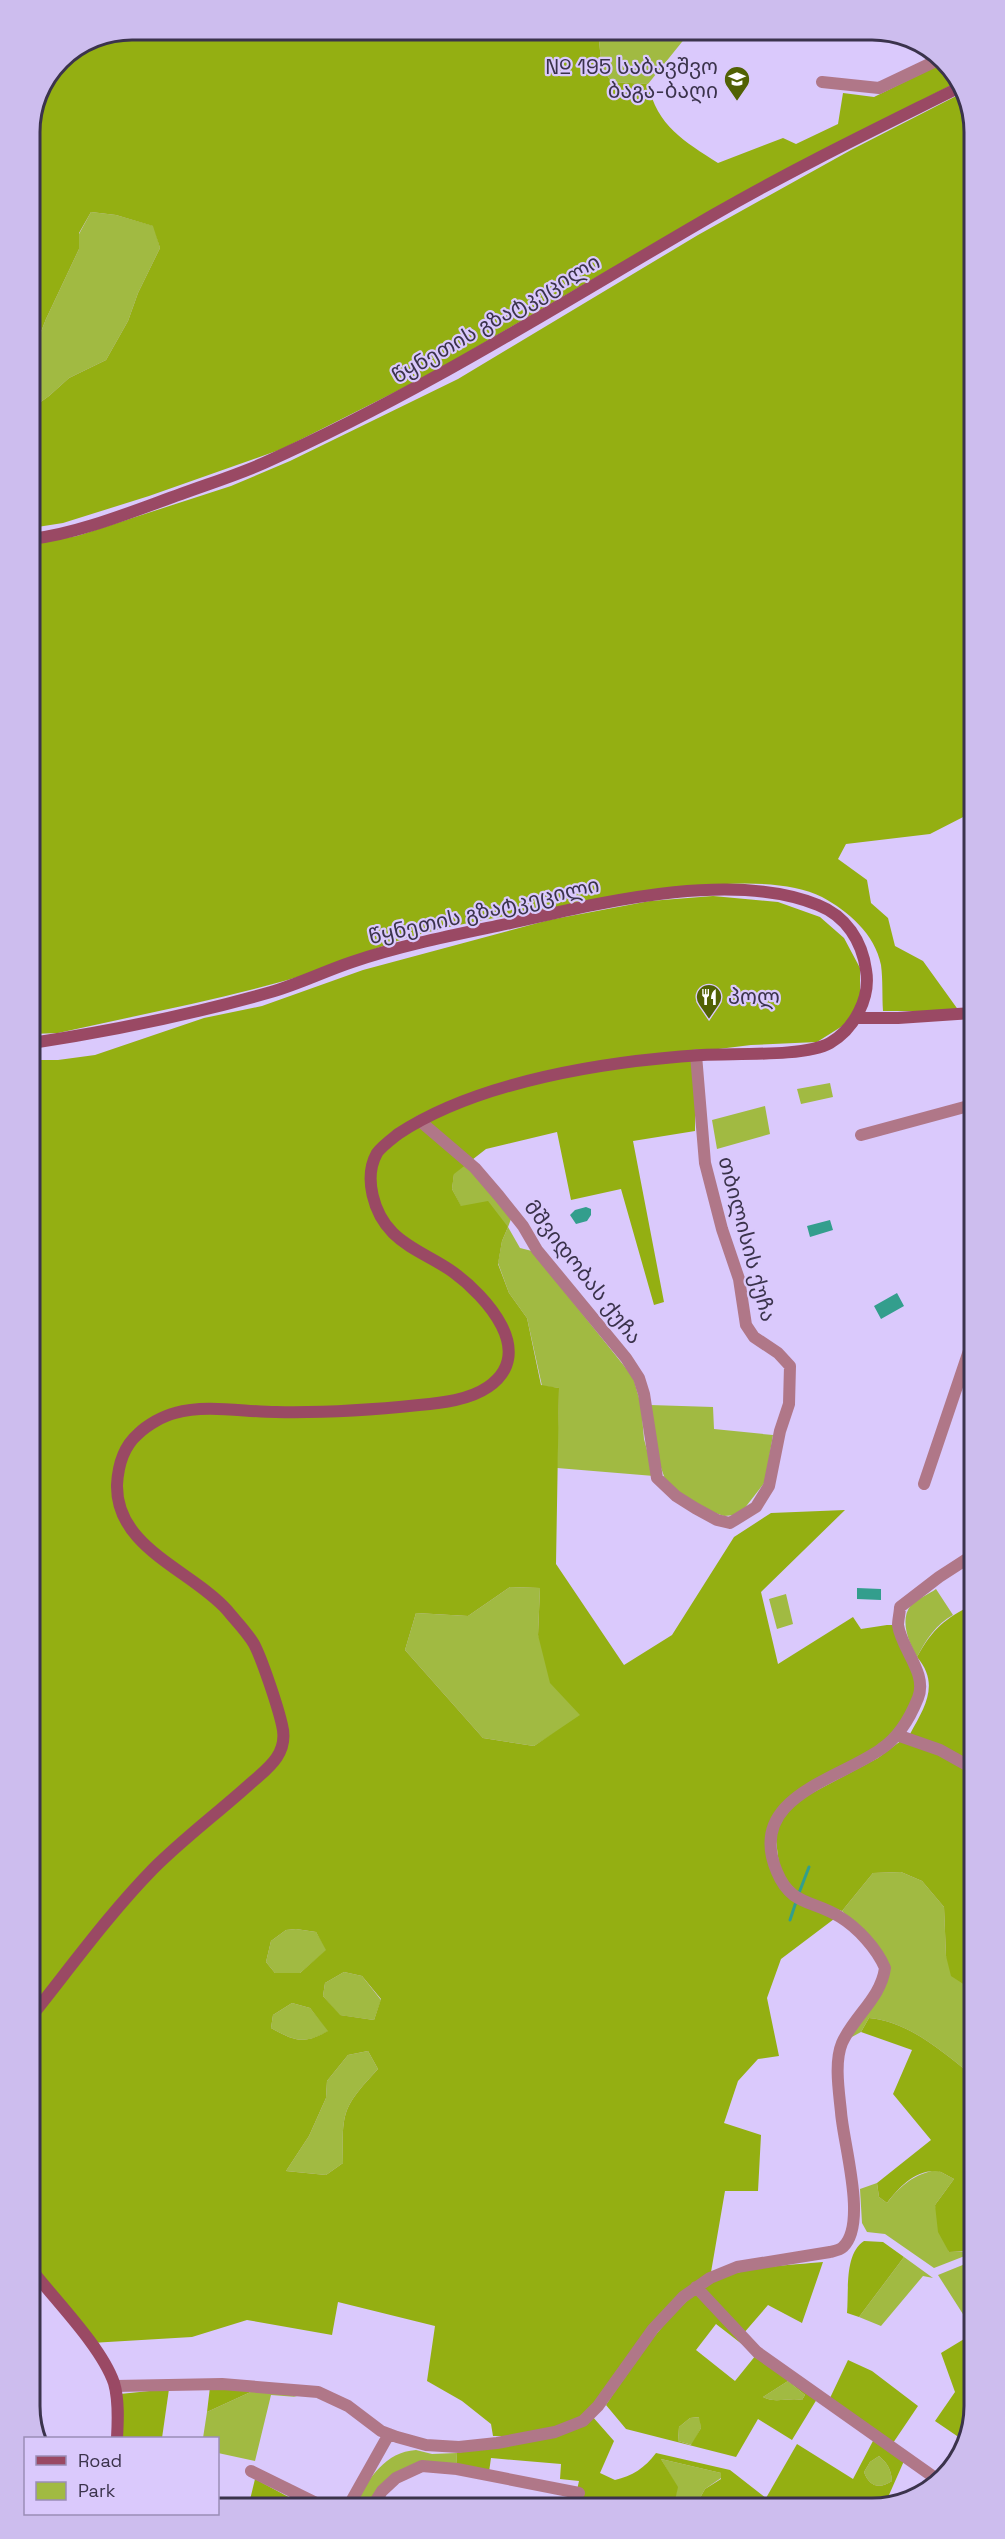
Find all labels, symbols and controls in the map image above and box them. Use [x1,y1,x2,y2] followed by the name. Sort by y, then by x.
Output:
[545,53,718,104] place label: № 195 საბავშვო ბაგა-ბაღი
[722,64,752,102] school or university icon: № 195 საბავშვო ბაგა-ბაღი
[387,248,605,389] street label: წყნეთის გზატკეცილი
[366,871,602,950] street label: წყნეთის გზატკეცილი
[694,982,724,1020] restaurant icon: პოლ
[728,983,780,1010] place label: პოლ
[712,1153,783,1325] street label: თბილისის ქუჩა
[519,1194,648,1349] street label: მშვიდობას ქუჩა
[24,2437,219,2515] legend
[78,2449,122,2472] text: Road
[78,2479,116,2502] text: Park

